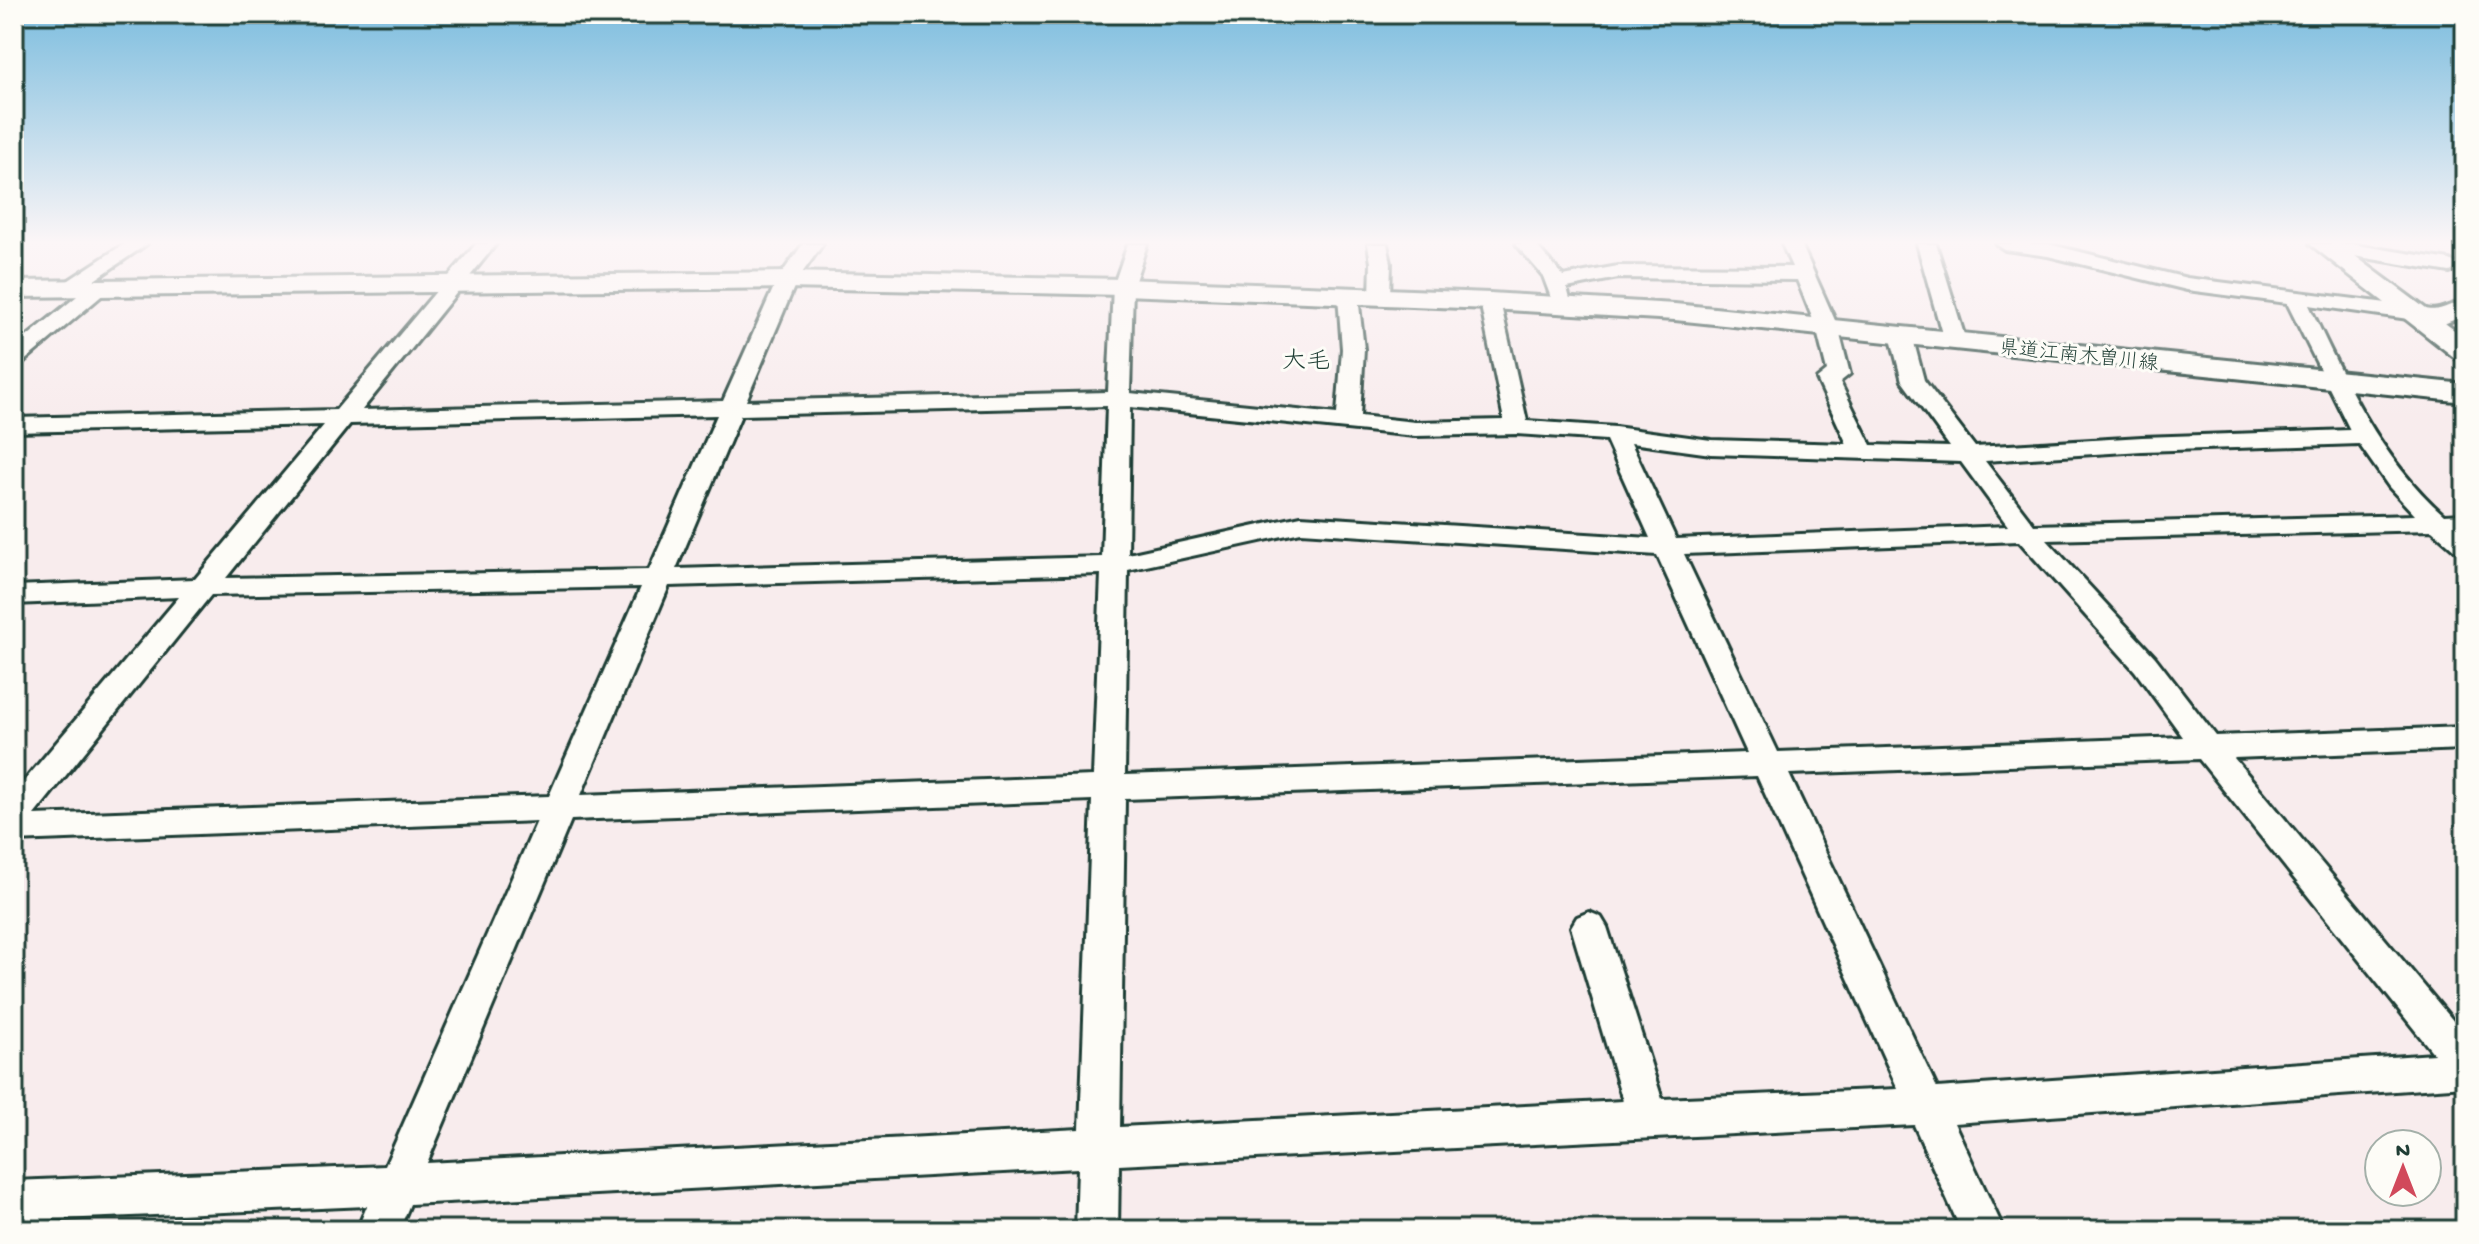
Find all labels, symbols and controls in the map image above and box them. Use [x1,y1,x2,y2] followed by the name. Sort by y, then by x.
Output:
[1998,336,2160,377] street label: 県道江南木曽川線
[1282,348,1330,377] district label: 大毛
[2363,1128,2443,1208] north arrow
[2396,1139,2410,1165] text: N

